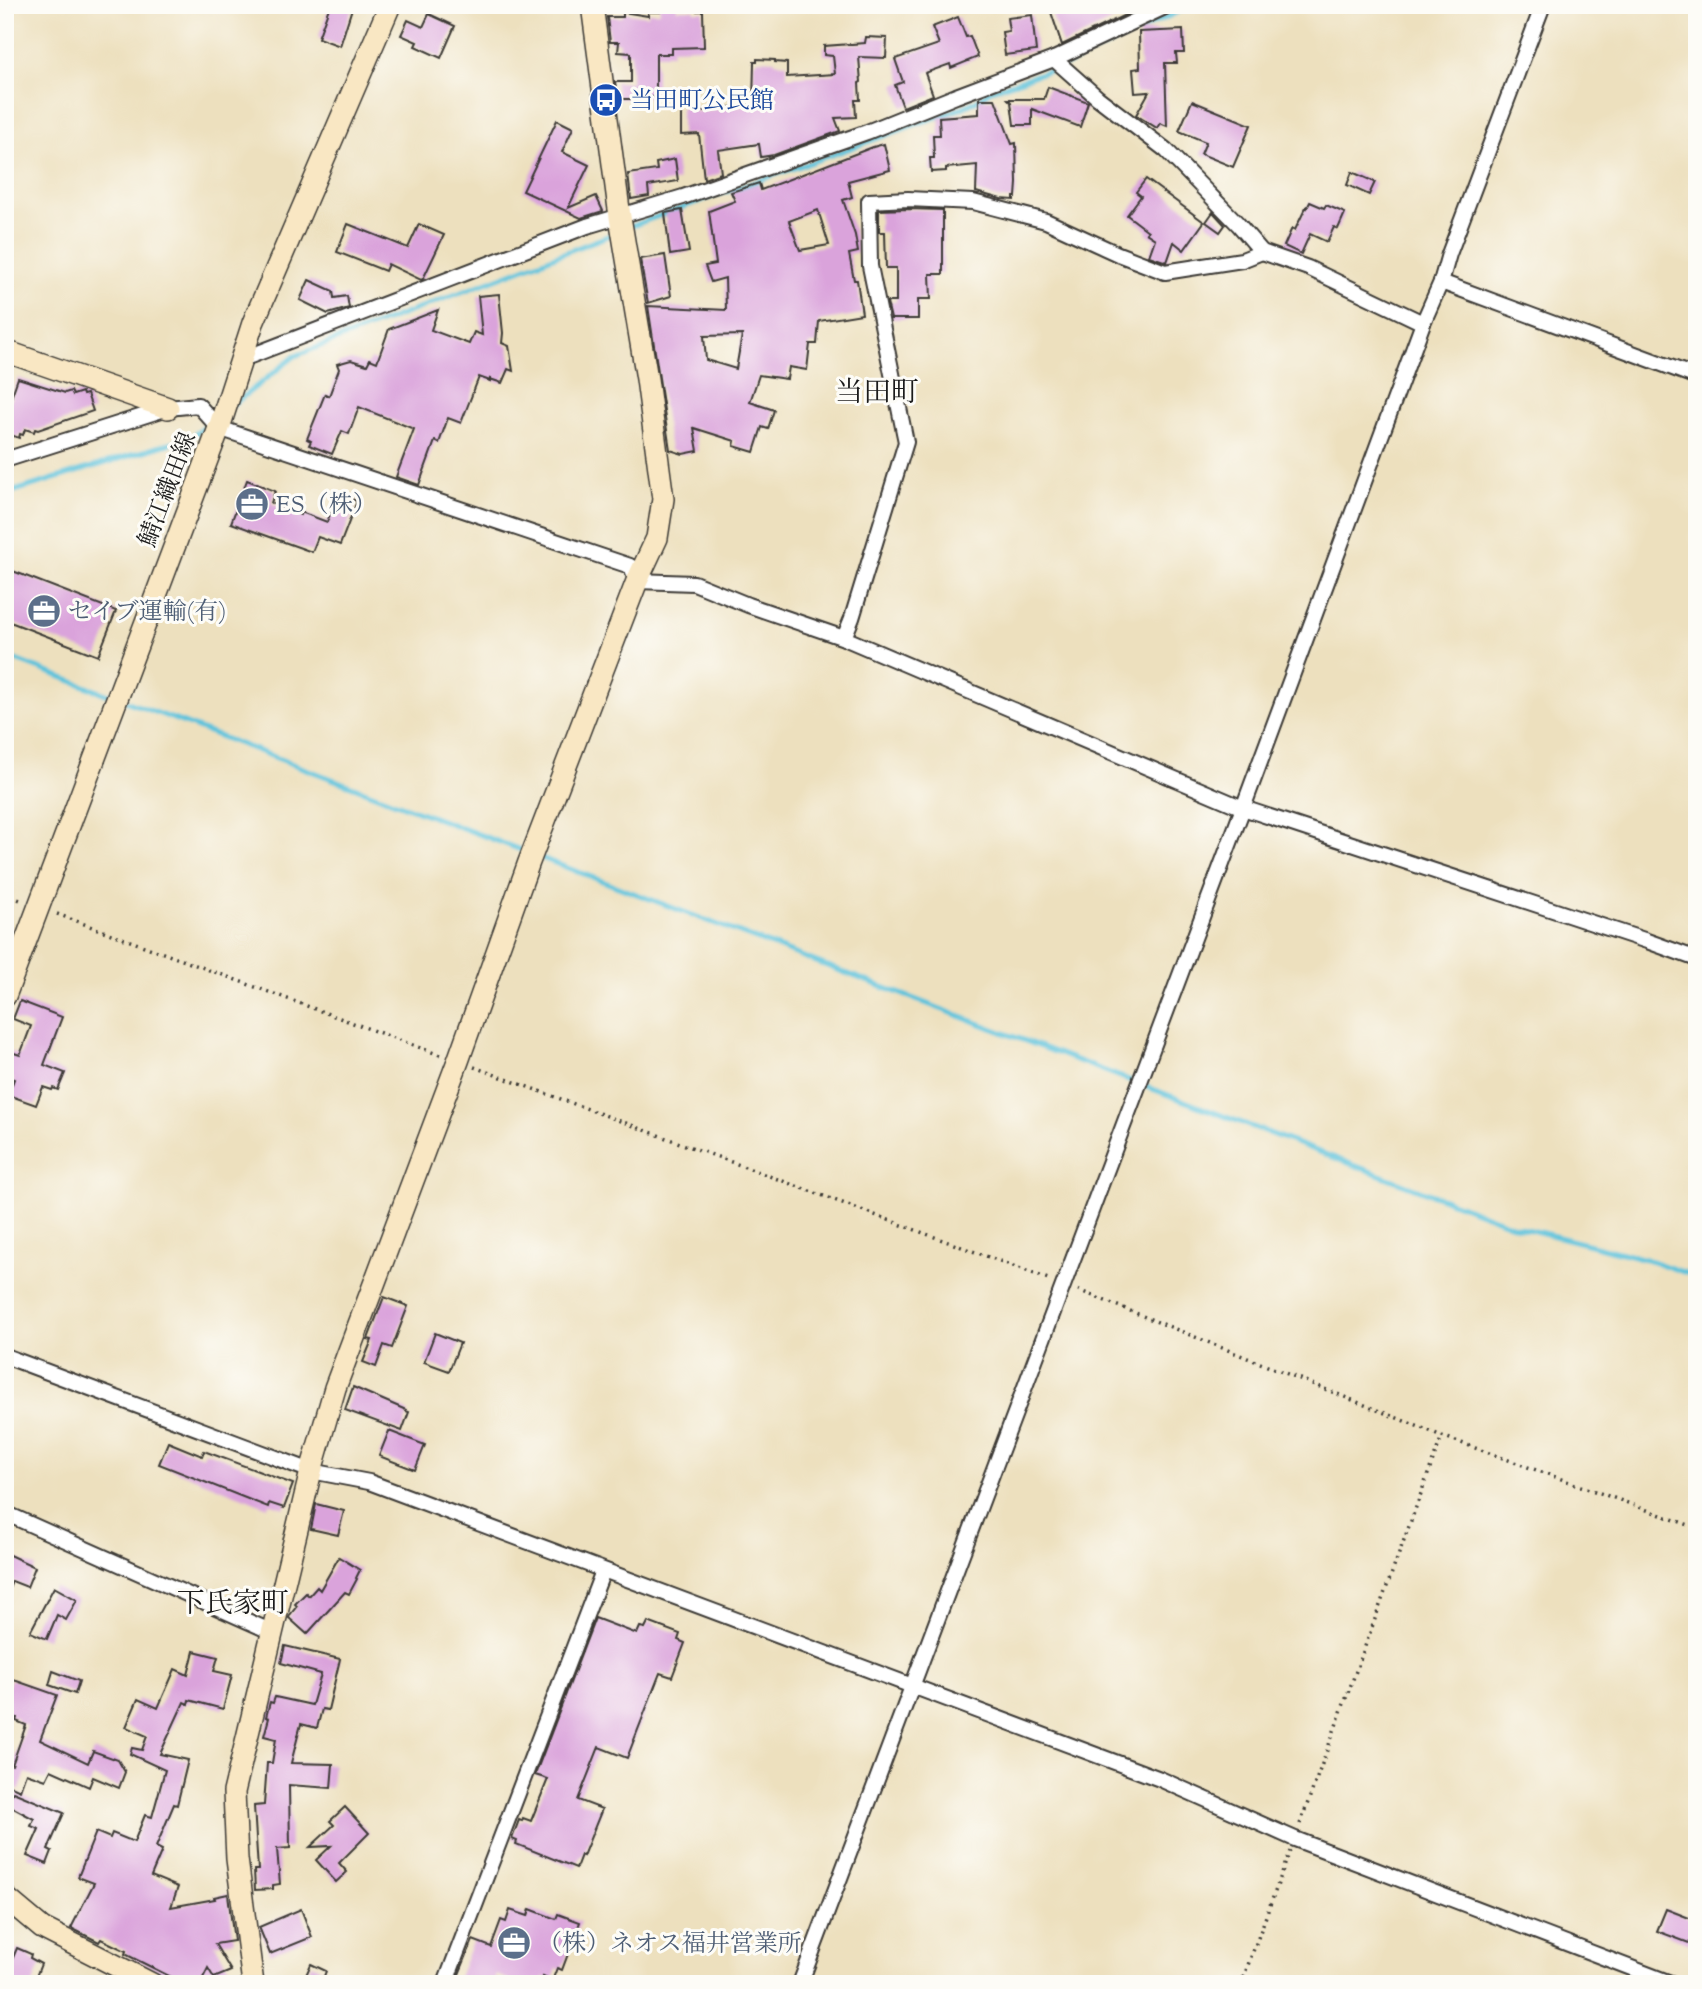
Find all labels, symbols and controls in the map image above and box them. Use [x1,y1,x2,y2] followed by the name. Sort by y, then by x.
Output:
[587,81,625,119] bus stop icon: 当田町公民館
[630,85,774,119] place label: 当田町公民館
[835,374,919,414] district label: 当田町
[131,428,206,552] street label: 鯖江織田線
[233,485,271,523] office icon: ES（株）
[276,489,377,523] place label: ES（株）
[25,592,63,630] office icon: セイブ運輸(有)
[68,596,226,630] place label: セイブ運輸(有)
[177,1585,289,1625] district label: 下氏家町
[495,1924,533,1962] office icon: （株）ネオス福井営業所
[538,1928,802,1962] place label: （株）ネオス福井営業所

